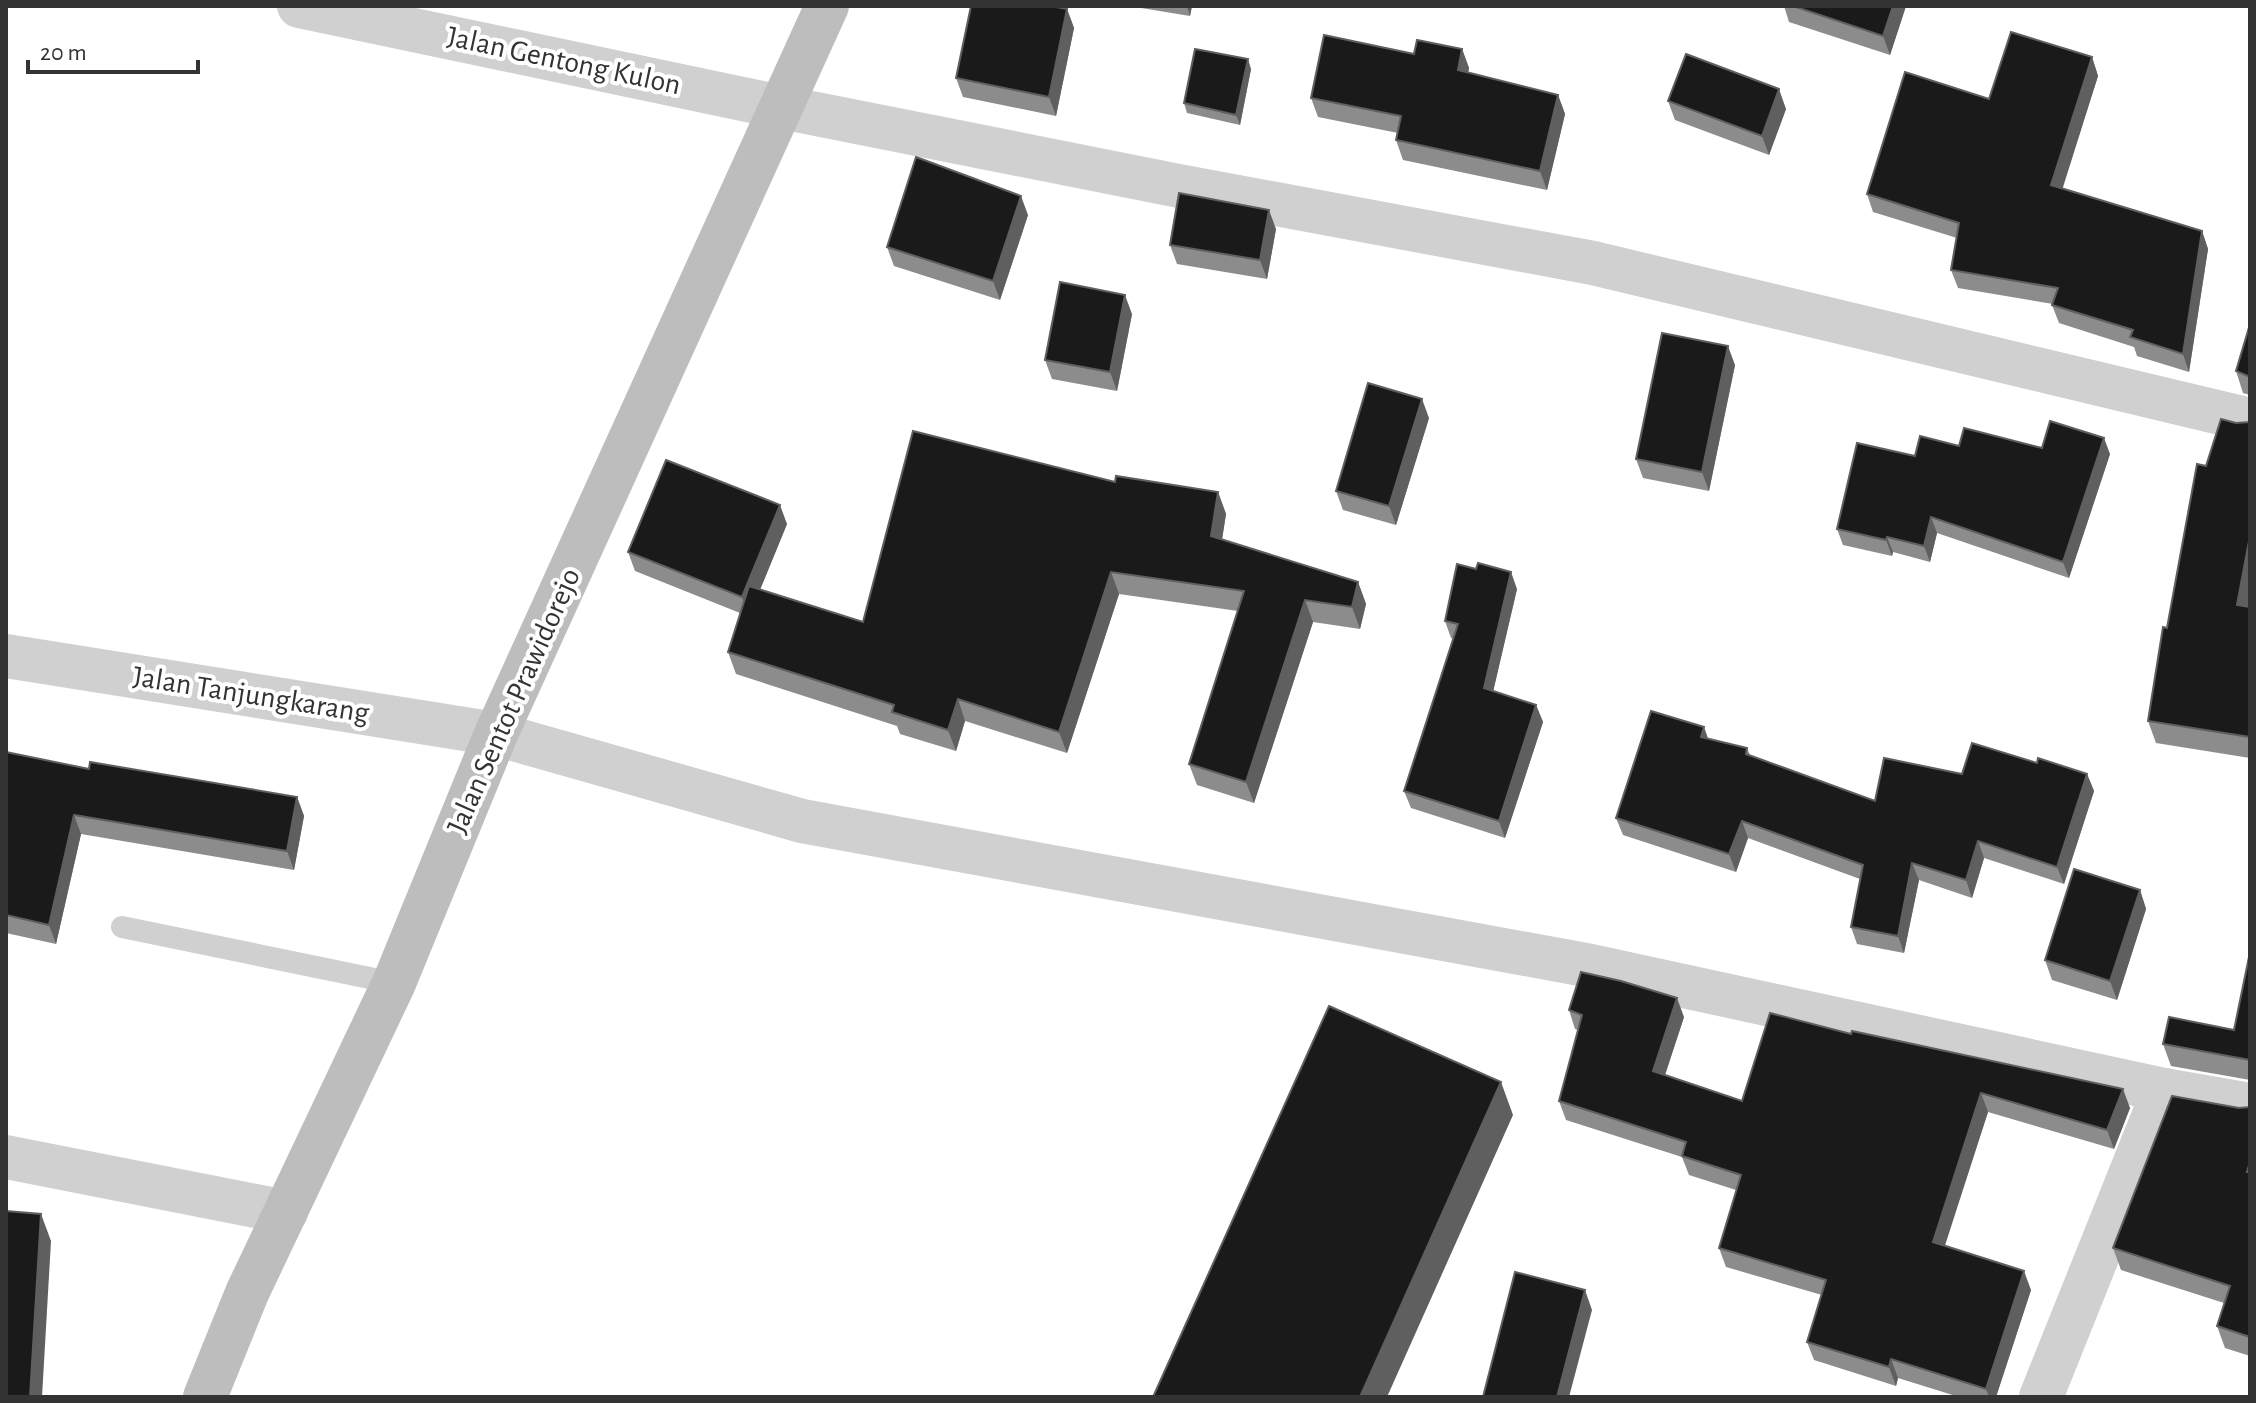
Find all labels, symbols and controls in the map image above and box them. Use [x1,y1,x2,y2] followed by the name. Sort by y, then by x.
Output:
[445,22,683,100] street label: Jalan Gentong Kulon
[28,24,198,74] scale bar
[40,41,87,65] text: 20 m
[442,564,586,838] street label: Jalan Sentot Prawidorejo
[131,662,371,729] street label: Jalan Tanjungkarang

